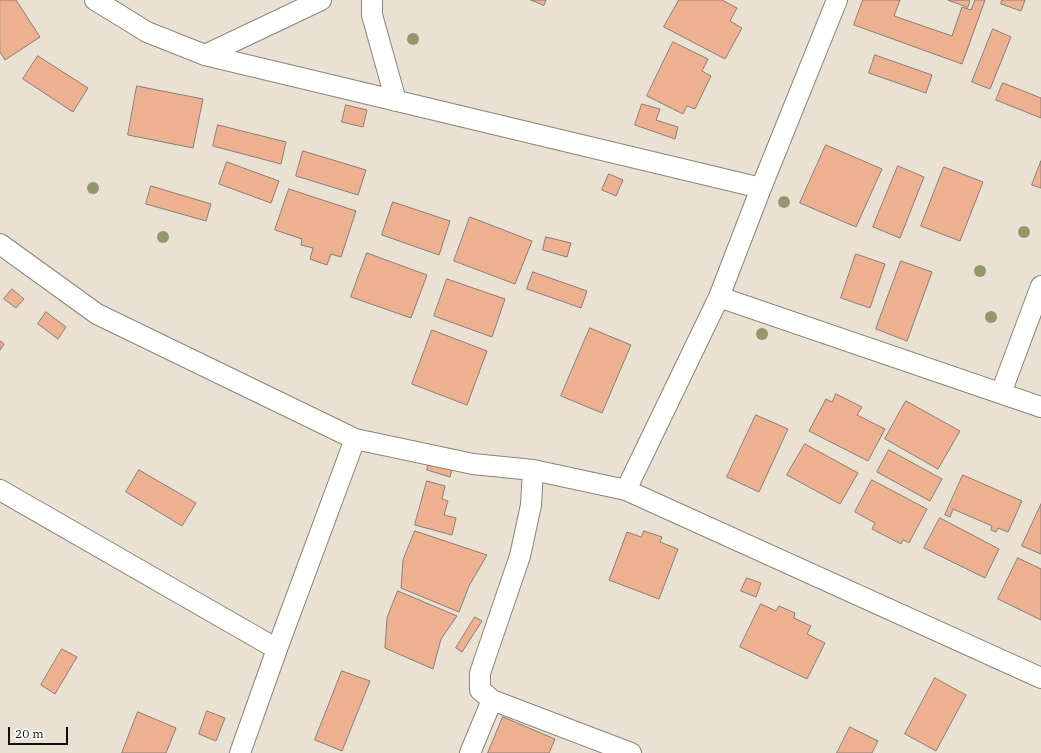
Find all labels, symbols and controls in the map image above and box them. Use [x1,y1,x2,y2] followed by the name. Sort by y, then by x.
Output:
[10,719,70,745] scale bar
[15,726,44,741] text: 20 m

